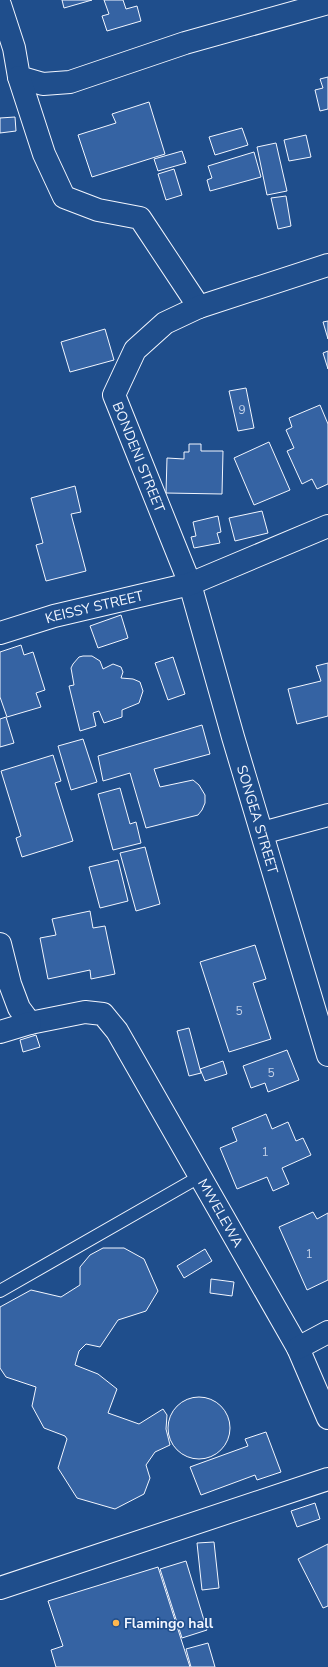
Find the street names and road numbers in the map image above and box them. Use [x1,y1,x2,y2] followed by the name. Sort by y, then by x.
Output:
[108,399,169,516] street label: BONDENI STREET
[43,586,146,628] street label: KEISSY STREET
[232,763,283,877] street label: SONGEA STREET
[193,1175,247,1251] street label: MWELEWA

